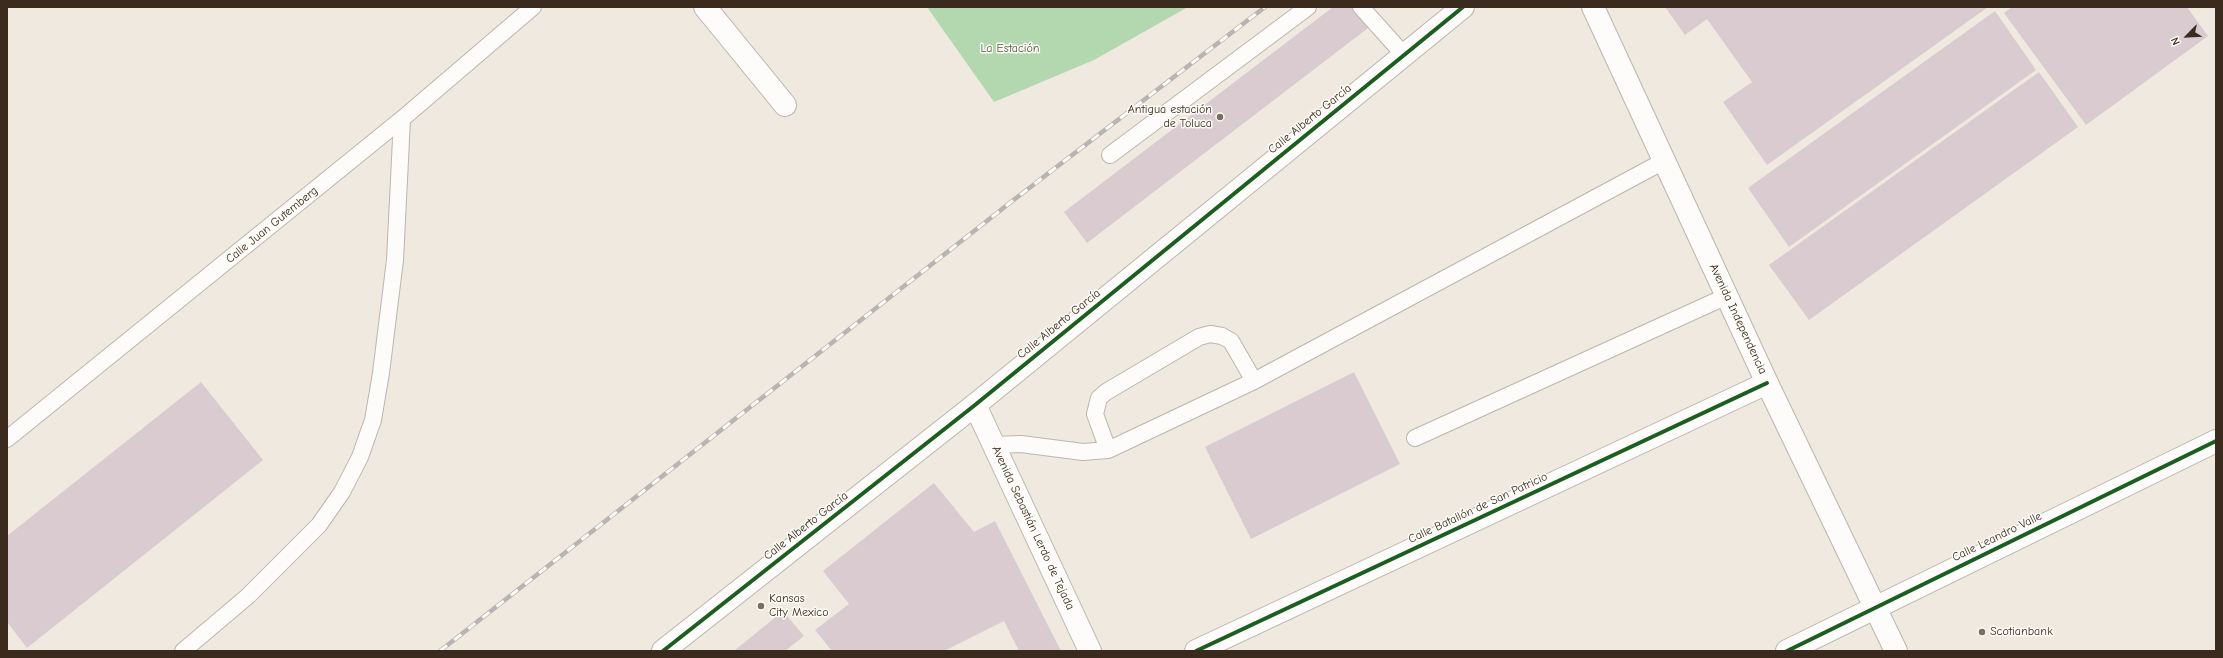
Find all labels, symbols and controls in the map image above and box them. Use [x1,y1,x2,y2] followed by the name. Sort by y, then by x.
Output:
[2167,16,2207,56] north arrow
[2168,35,2183,47] text: N
[981,42,1039,56] park label: La Estación
[1265,81,1355,157] street label: Calle Alberto García
[1128,103,1212,131] place label: Antigua estación de Toluca
[1215,112,1225,122] marker: Antigua estación de Toluca
[223,183,321,267] street label: Calle Juan Gutemberg
[1706,262,1770,376] street label: Avenida Independencia
[1014,286,1104,362] street label: Calle Alberto García
[989,444,1077,612] street label: Avenida Sebastián Lerdo de Tejada
[1406,469,1550,547] street label: Calle Batallón de San Patricio
[761,489,851,563] street label: Calle Alberto García
[1950,509,2044,565] street label: Calle Leandro Valle
[769,592,828,620] place label: Kansas City Mexico
[756,601,766,611] marker: Kansas City Mexico
[1990,625,2053,639] place label: Scotianbank
[1977,627,1987,637] marker: Scotianbank

